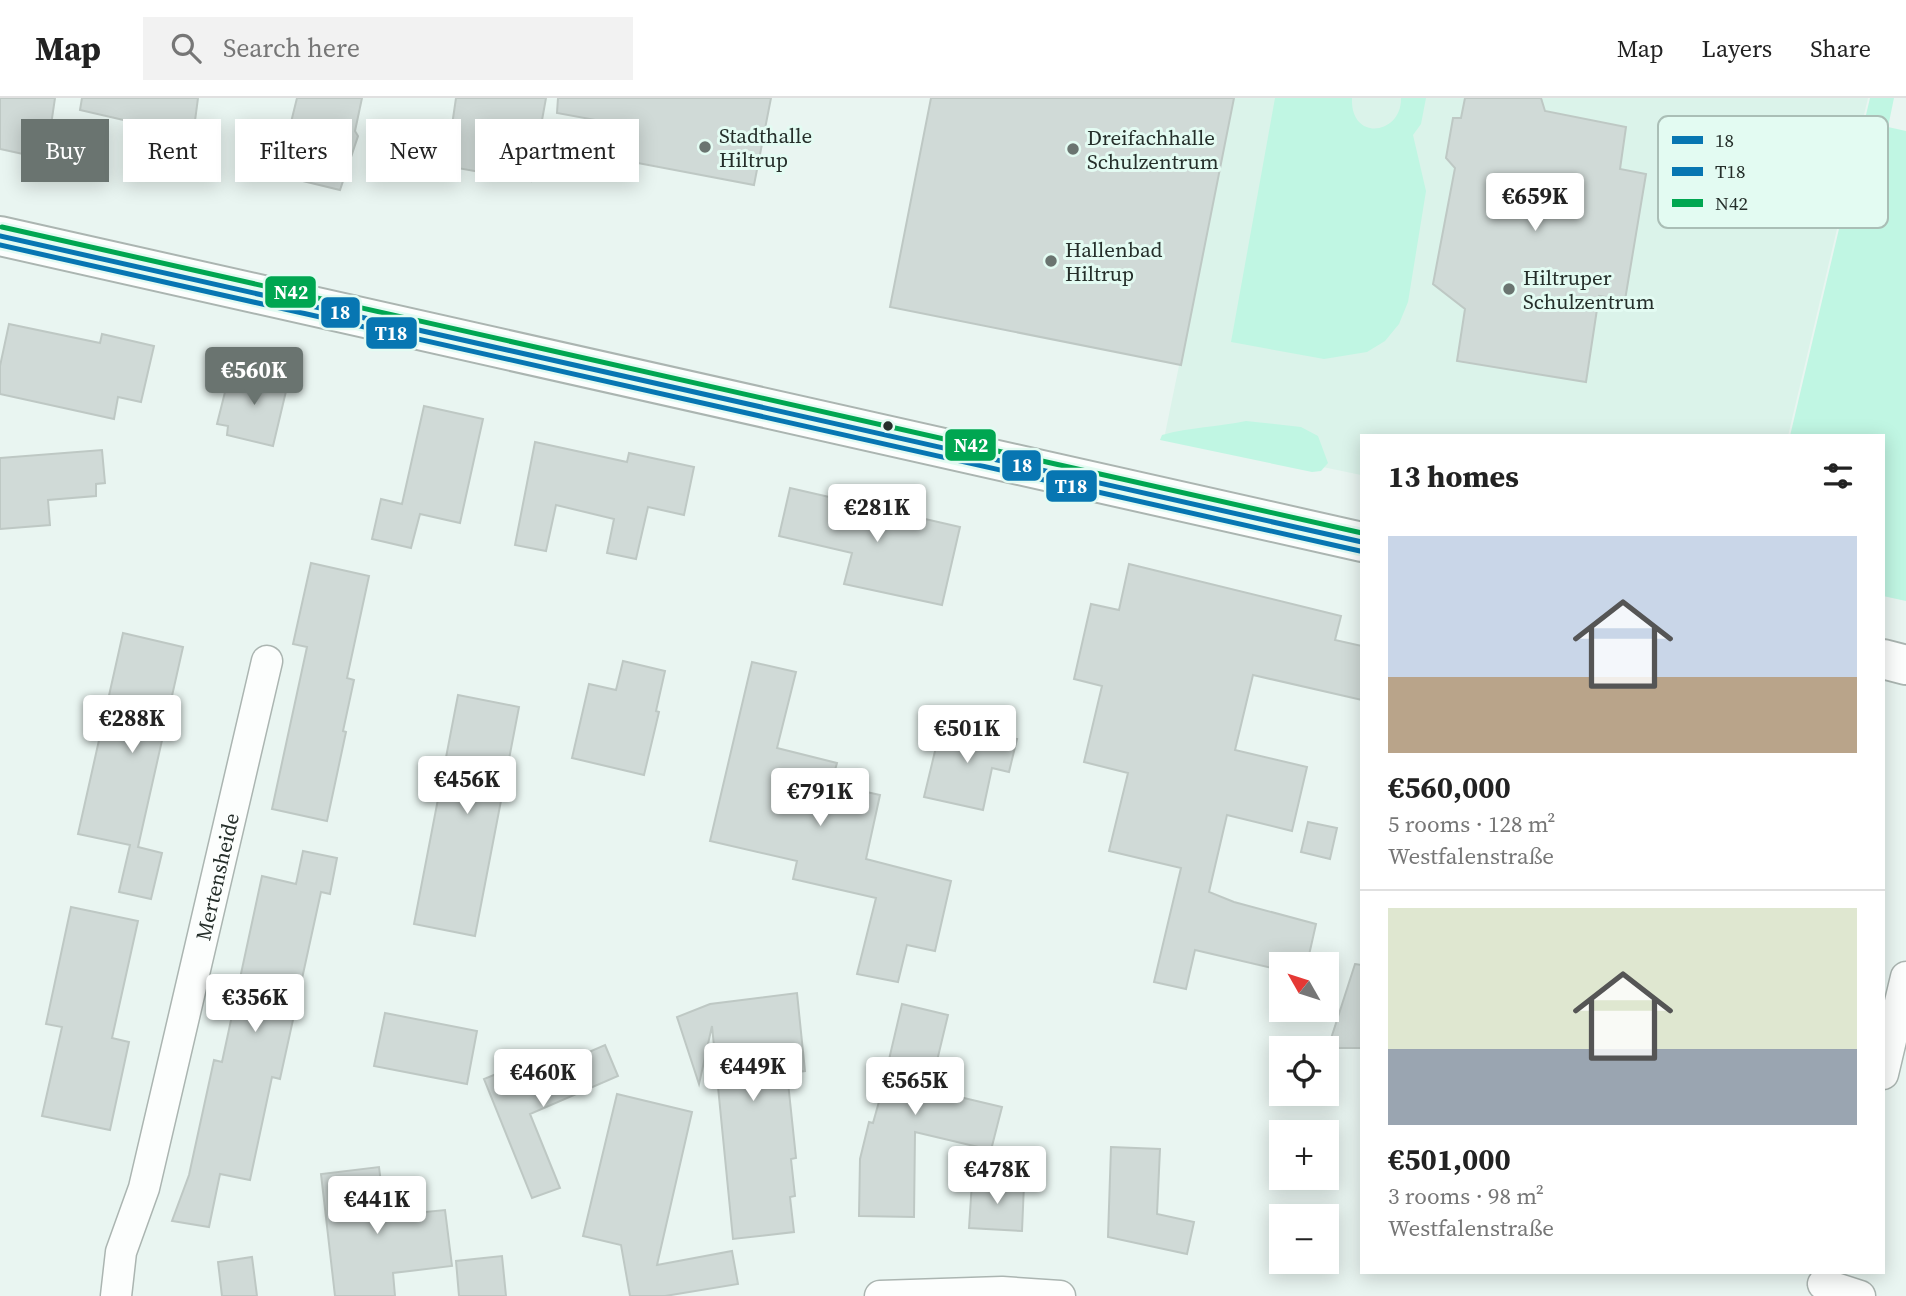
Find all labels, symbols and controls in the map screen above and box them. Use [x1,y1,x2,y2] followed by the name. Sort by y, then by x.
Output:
[143,17,633,80] search box
[35,26,101,71] text: Map
[167,29,205,67] icon: search
[223,30,360,66] text: Search here
[1617,32,1664,65] text: Map
[1702,32,1772,65] text: Layers
[1810,32,1871,65] text: Share
[1658,116,1888,228] legend
[21,119,109,182] chip: Buy
[123,119,221,182] chip: Rent
[235,119,352,182] chip: Filters
[366,119,461,182] chip: New
[475,119,639,182] chip: Apartment
[719,121,812,174] place label: Stadthalle Hiltrup
[1087,123,1219,176] place label: Dreifachhalle Schulzentrum
[1715,127,1734,153] text: 18
[697,139,713,155] marker: Stadthalle Hiltrup
[1065,141,1081,157] marker: Dreifachhalle Schulzentrum
[1715,158,1745,184] text: T18
[1486,174,1584,233] pin: €659K
[1502,180,1568,212] text: €659K
[1715,190,1748,216] text: N42
[1065,235,1163,288] place label: Hallenbad Hiltrup
[1043,253,1059,269] marker: Hallenbad Hiltrup
[1523,263,1655,316] place label: Hiltruper Schulzentrum
[264,275,317,309] line badge: N42
[274,279,308,305] text: N42
[1501,281,1517,297] marker: Hiltruper Schulzentrum
[320,296,361,329] line badge: 18
[330,299,350,325] text: 18
[365,316,418,350] line badge: T18
[375,320,407,346] text: T18
[205,348,303,407] pin: €560K
[221,354,287,386] text: €560K
[881,419,895,433] unlabelled marker
[944,428,997,462] line badge: N42
[954,432,988,458] text: N42
[1001,449,1042,482] line badge: 18
[1012,452,1032,478] text: 18
[1388,456,1519,497] text: 13 homes
[1819,457,1857,495] icon: filters
[1045,469,1098,503] line badge: T18
[1055,473,1087,499] text: T18
[828,484,926,544] pin: €281K
[844,491,910,523] text: €281K
[1560,581,1686,707] icon: home
[83,696,181,755] pin: €288K
[99,702,165,734] text: €288K
[918,706,1016,765] pin: €501K
[934,712,1000,744] text: €501K
[418,756,516,816] pin: €456K
[434,763,500,795] text: €456K
[1388,767,1511,808] text: €560,000
[771,768,869,828] pin: €791K
[787,775,853,807] text: €791K
[1388,808,1555,840] text: 5 rooms · 128 m²
[188,810,246,943] street label: Mertensheide
[1388,840,1554,872] text: Westfalenstraße
[1269,952,1339,1022] north arrow
[1269,952,1339,1274] map controls
[1560,953,1686,1079] icon: home
[206,974,304,1034] pin: €356K
[222,981,288,1013] text: €356K
[1269,1036,1339,1106] button: locate
[704,1044,802,1103] pin: €449K
[494,1049,592,1109] pin: €460K
[720,1050,786,1082] text: €449K
[510,1056,576,1088] text: €460K
[866,1058,964,1117] pin: €565K
[882,1064,948,1096] text: €565K
[1269,1120,1339,1190] button: +
[1388,1139,1511,1180] text: €501,000
[948,1146,1046,1206] pin: €478K
[964,1153,1030,1185] text: €478K
[328,1176,426,1236] pin: €441K
[1388,1180,1544,1212] text: 3 rooms · 98 m²
[344,1183,410,1215] text: €441K
[1269,1204,1339,1274] button: −
[1388,1212,1554,1244] text: Westfalenstraße

